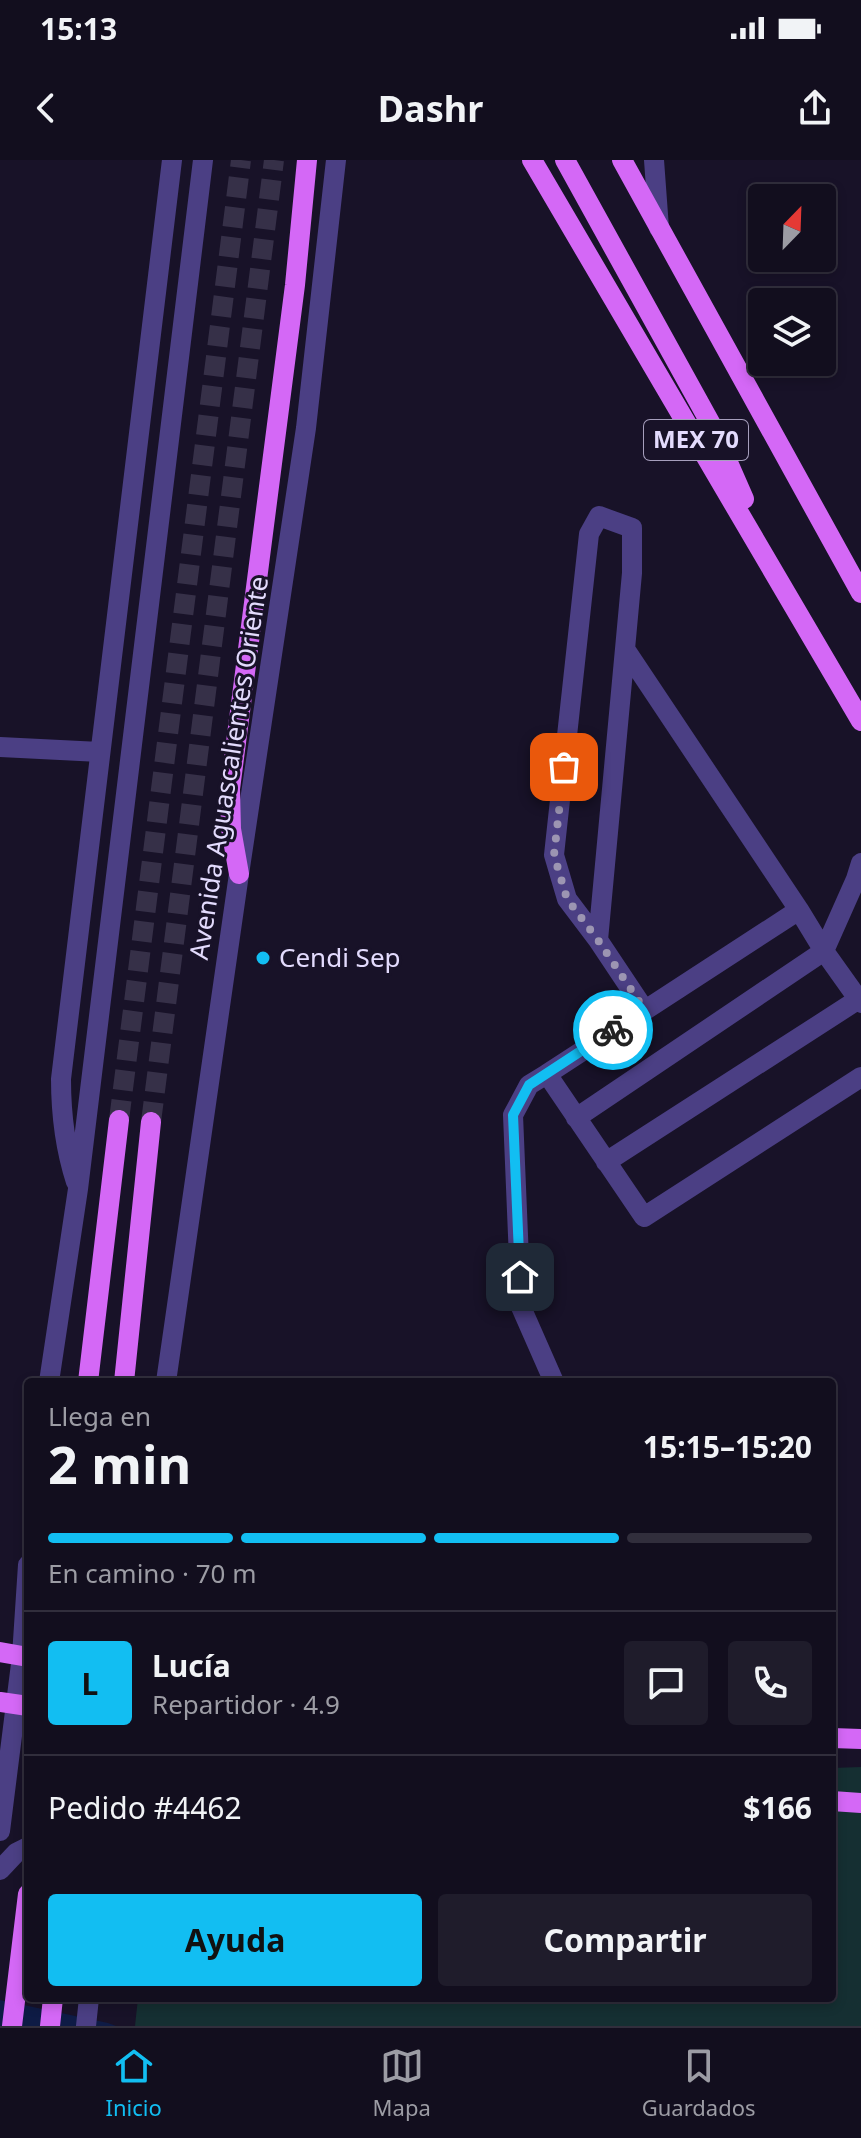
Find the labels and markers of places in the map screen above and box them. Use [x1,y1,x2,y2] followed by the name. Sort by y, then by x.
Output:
[530,733,598,801] pin
[279,939,401,975] place label: Cendi Sep
[254,949,272,967] marker: Cendi Sep
[486,1243,554,1311] pin

